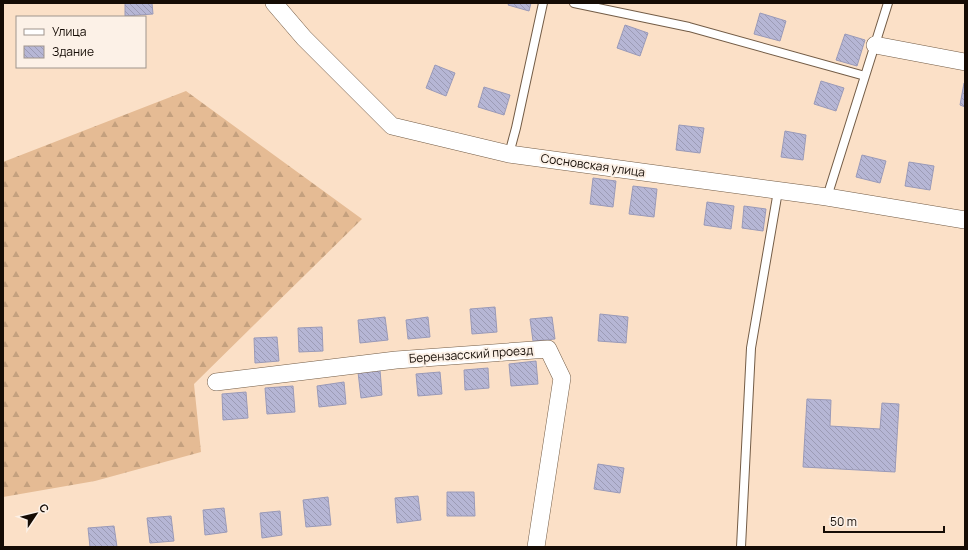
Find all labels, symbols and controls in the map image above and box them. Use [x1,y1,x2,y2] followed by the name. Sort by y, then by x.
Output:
[16,16,146,68] legend
[52,23,86,40] text: Улица
[52,43,94,60] text: Здание
[540,149,646,181] street label: Сосновская улица
[408,341,534,367] street label: Берензасский проезд
[16,494,56,534] north arrow
[36,500,53,516] text: С
[824,508,944,534] scale bar
[830,513,857,530] text: 50 m

